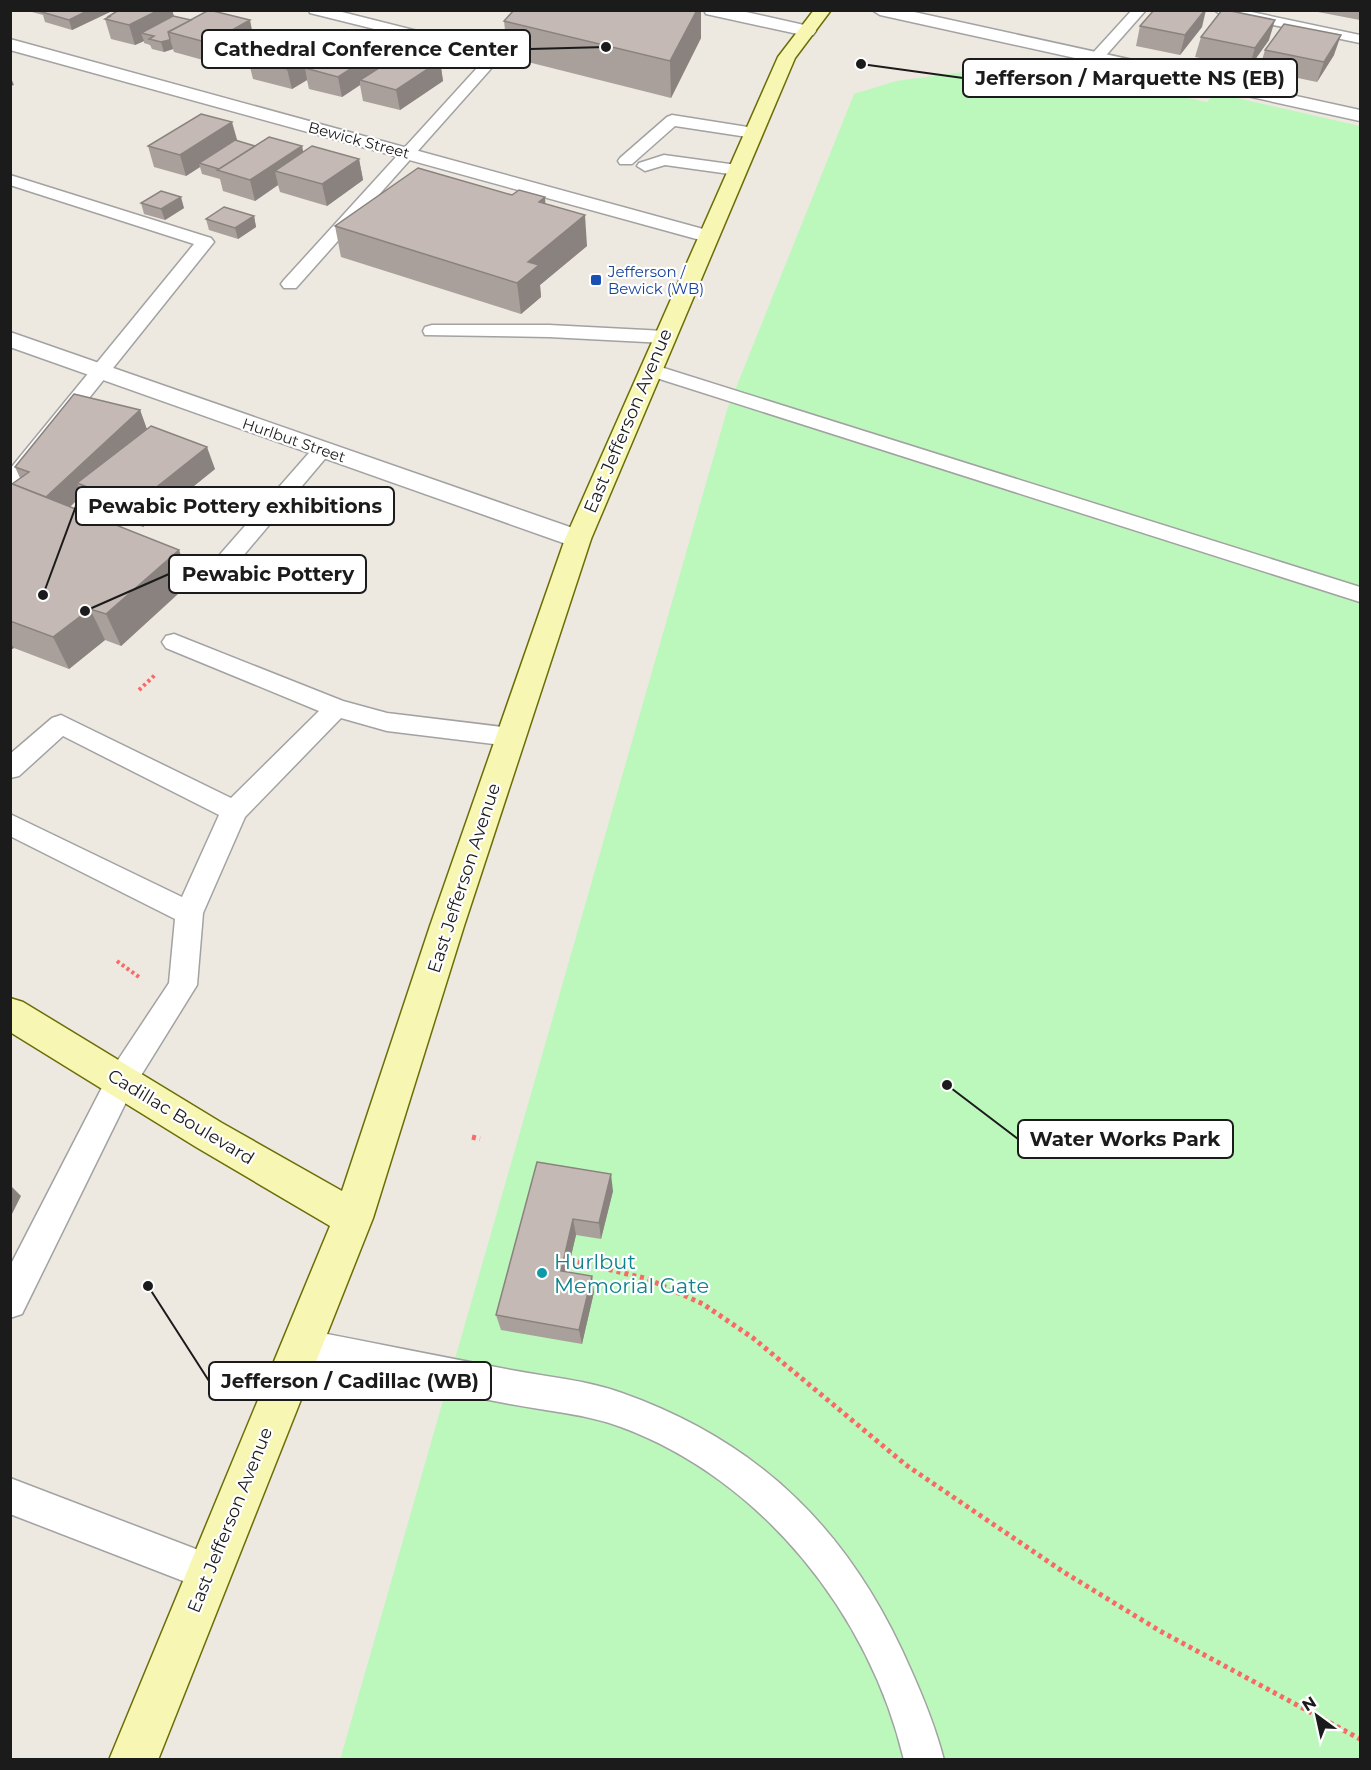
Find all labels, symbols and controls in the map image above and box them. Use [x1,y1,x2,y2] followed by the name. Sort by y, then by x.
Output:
[202,30,530,68] callout: Cathedral Conference Center
[214,37,518,61] text: Cathedral Conference Center
[963,59,1297,97] callout: Jefferson / Marquette NS (EB)
[974,66,1285,90] text: Jefferson / Marquette NS (EB)
[306,117,412,163] street label: Bewick Street
[607,262,704,298] place label: Jefferson / Bewick (WB)
[589,273,603,287] marker: Jefferson / Bewick (WB)
[579,325,677,517] street label: East Jefferson Avenue
[240,413,348,467] street label: Hurlbut Street
[76,487,394,525] callout: Pewabic Pottery exhibitions
[88,494,382,518] text: Pewabic Pottery exhibitions
[169,555,366,593] callout: Pewabic Pottery
[182,562,355,586] text: Pewabic Pottery
[423,780,505,976] street label: East Jefferson Avenue
[104,1065,258,1169] street label: Cadillac Boulevard
[1018,1120,1233,1158] callout: Water Works Park
[1030,1127,1221,1151] text: Water Works Park
[554,1249,709,1298] place label: Hurlbut Memorial Gate
[535,1266,549,1280] marker: Hurlbut Memorial Gate
[209,1362,491,1400] callout: Jefferson / Cadillac (WB)
[220,1369,479,1393] text: Jefferson / Cadillac (WB)
[183,1424,277,1616] street label: East Jefferson Avenue
[1287,1686,1347,1746] north arrow
[1299,1692,1320,1715] text: N

